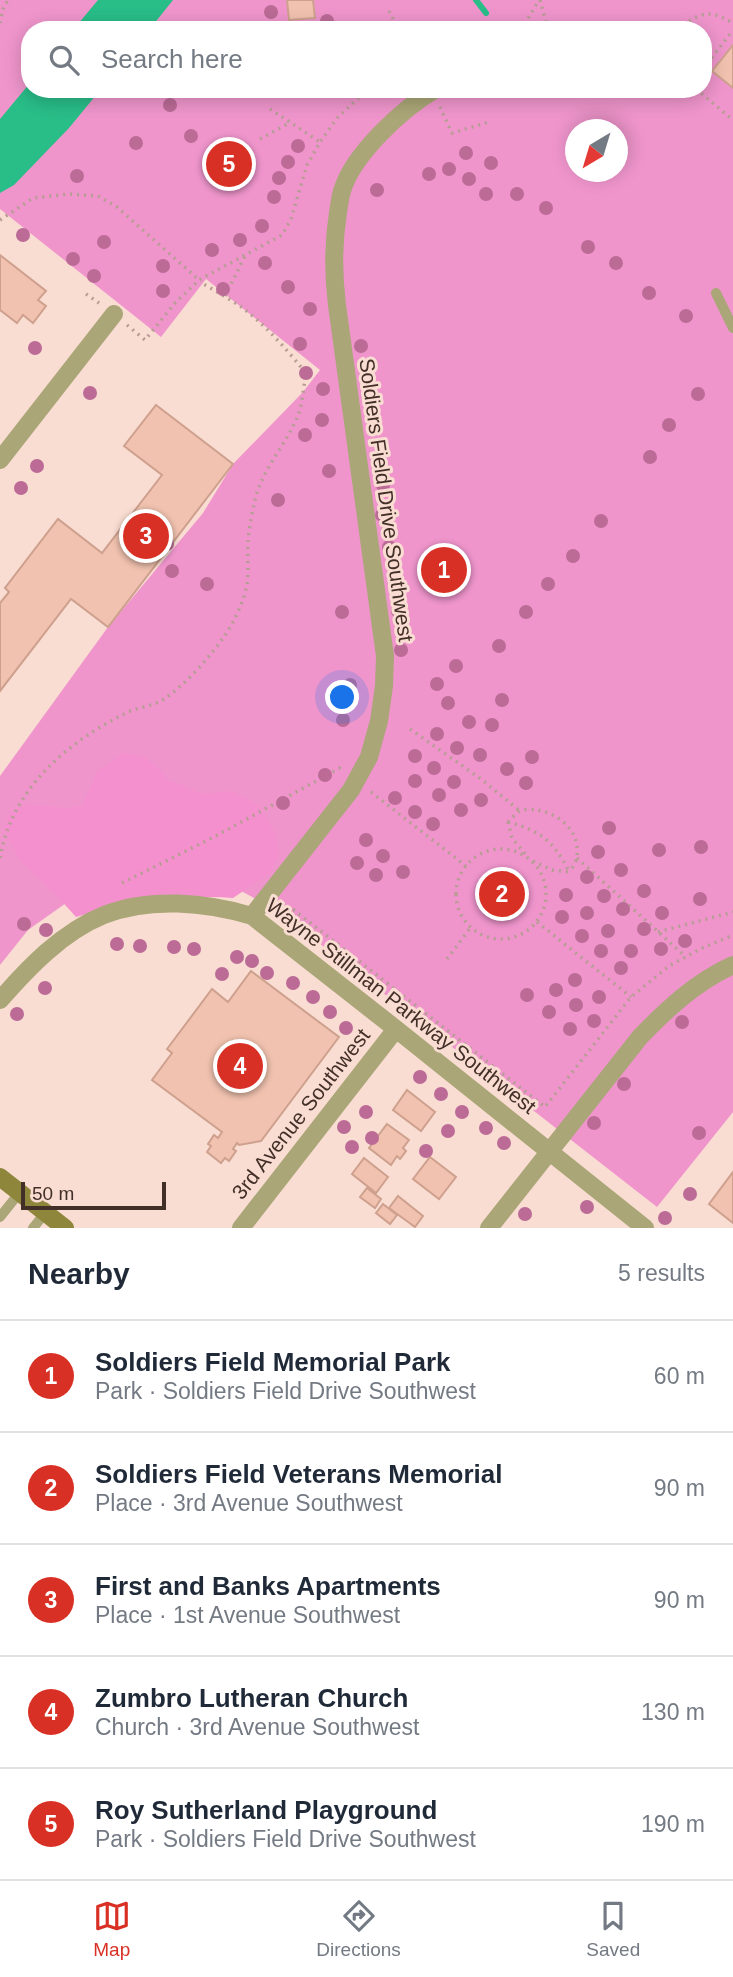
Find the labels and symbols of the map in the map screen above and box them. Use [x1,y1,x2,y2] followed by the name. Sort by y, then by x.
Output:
[565,119,628,182] north arrow
[206,138,252,190] pin: 5
[355,357,418,643] street label: Soldiers Field Drive Southwest
[123,510,169,562] pin: 3
[421,544,467,596] pin: 1
[325,680,359,714] your location
[479,868,525,920] pin: 2
[262,893,541,1118] street label: Wayne Stillman Parkway Southwest
[227,1024,374,1203] street label: 3rd Avenue Southwest
[217,1040,263,1092] pin: 4
[21,1179,166,1211] scale bar

